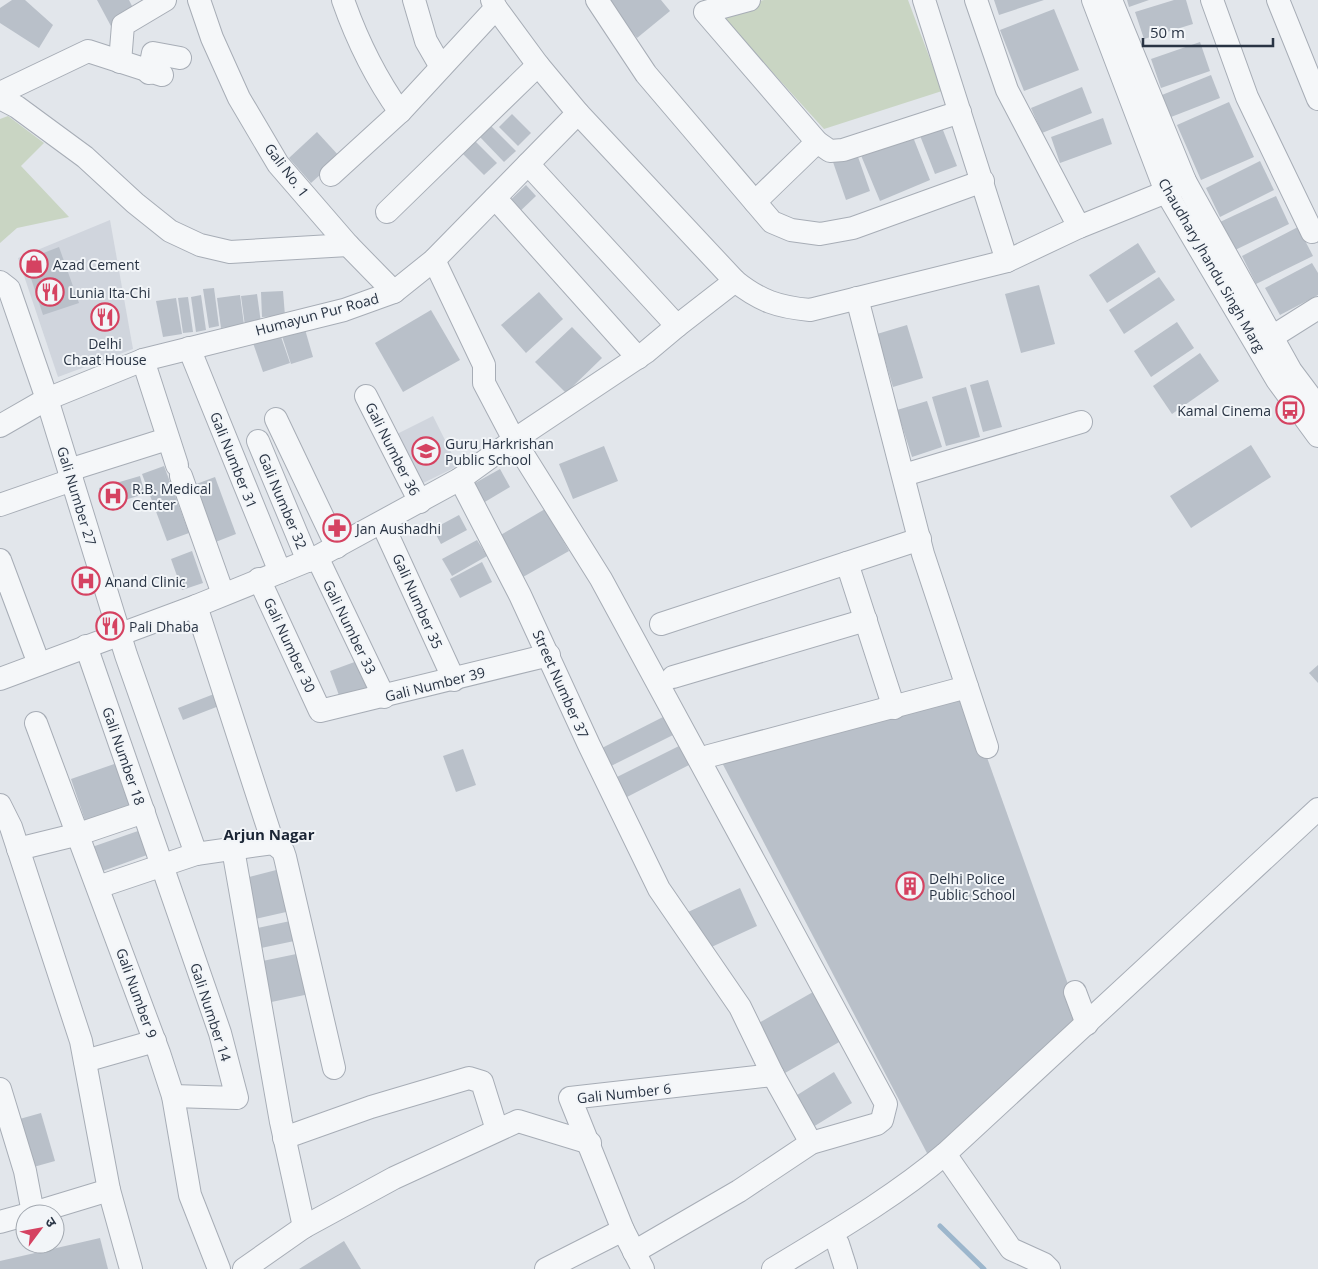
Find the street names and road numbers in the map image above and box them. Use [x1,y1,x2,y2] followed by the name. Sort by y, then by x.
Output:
[260,139,314,201] street label: Gali No. 1
[1154,175,1270,356] street label: Chaudhary Jhandu Singh Marg
[253,288,381,340] street label: Humayun Pur Road
[361,399,425,499] street label: Gali Number 36
[206,409,262,511] street label: Gali Number 31
[53,444,101,548] street label: Gali Number 27
[254,450,312,552] street label: Gali Number 32
[388,550,448,652] street label: Gali Number 35
[319,577,381,677] street label: Gali Number 33
[260,595,320,695] street label: Gali Number 30
[529,627,593,741] street label: Street Number 37
[383,662,487,706] street label: Gali Number 39
[98,704,150,808] street label: Gali Number 18
[112,945,162,1041] street label: Gali Number 9
[186,960,236,1064] street label: Gali Number 14
[576,1079,672,1107] street label: Gali Number 6

